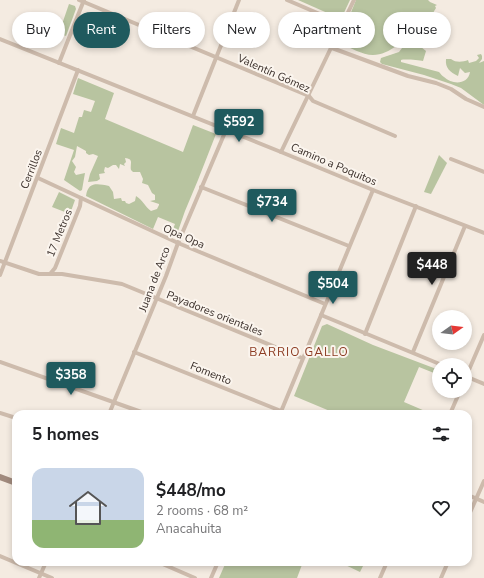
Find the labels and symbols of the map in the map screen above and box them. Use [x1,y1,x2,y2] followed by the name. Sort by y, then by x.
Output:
[234,50,312,96] street label: Valentín Gómez
[215,109,263,143] pin: $592
[289,140,379,189] street label: Camino a Poquitos
[17,147,46,191] street label: Cerrillos
[248,189,296,223] pin: $734
[43,207,76,259] street label: 17 Metros
[161,221,207,252] street label: Opa Opa
[135,244,174,315] street label: Juana de Arco
[408,252,456,286] pin: $448
[309,271,357,305] pin: $504
[164,287,265,340] street label: Payadores orientales
[432,310,472,350] north arrow
[249,344,349,360] district label: BARRIO GALLO
[188,358,234,389] street label: Fomento
[47,362,95,396] pin: $358

